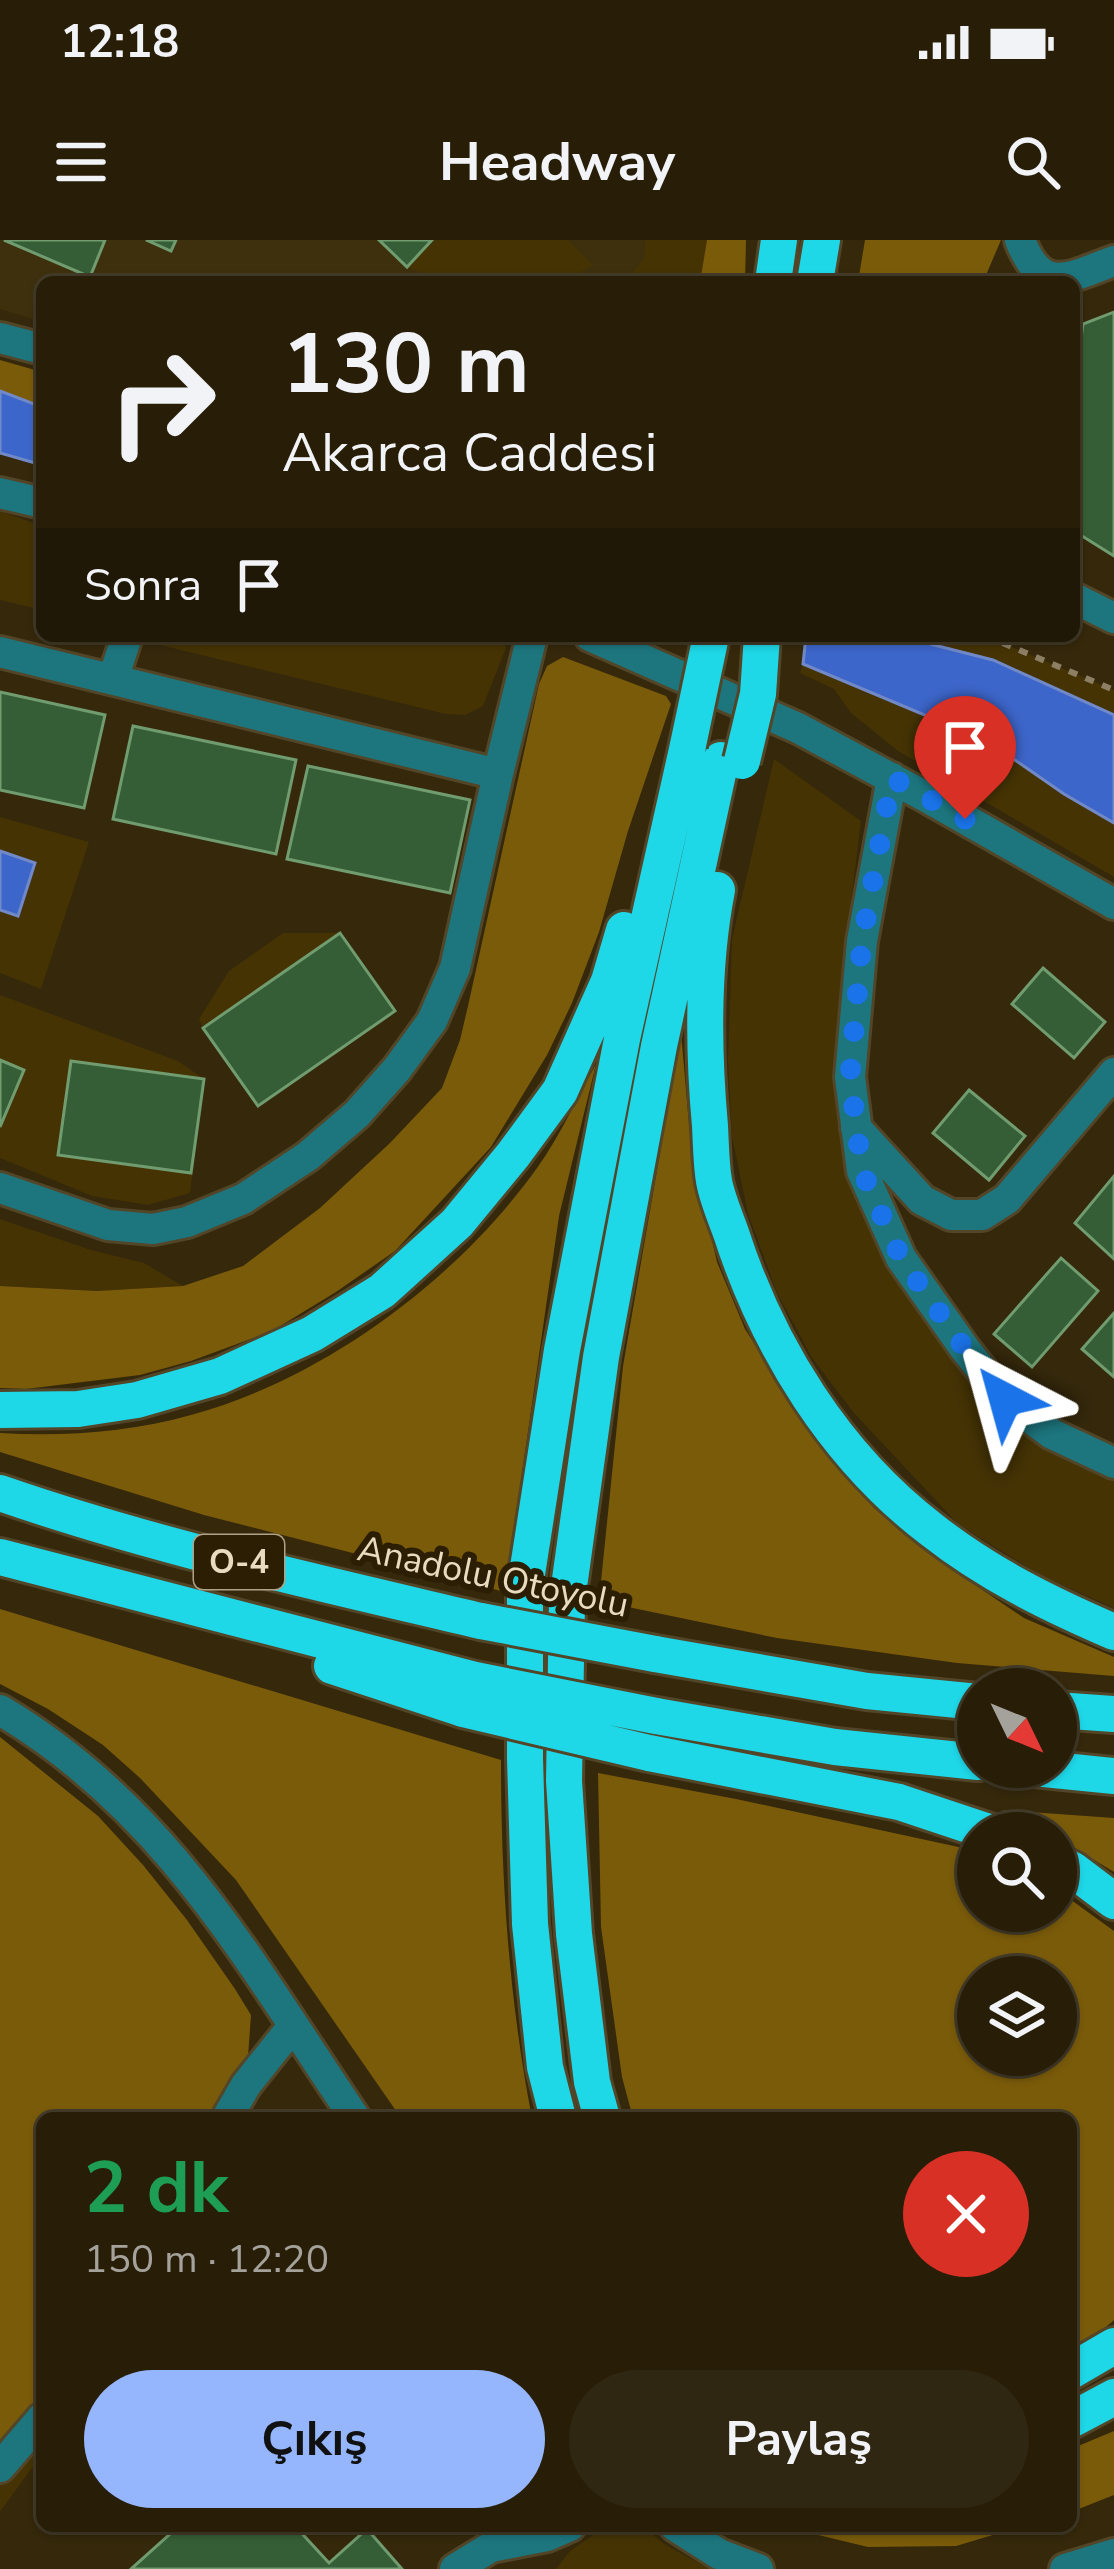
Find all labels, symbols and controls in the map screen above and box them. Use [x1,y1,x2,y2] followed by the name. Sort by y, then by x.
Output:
[60,12,179,73] text: 12:18
[439,125,675,199] text: Headway
[48,129,114,195] icon: menu
[1000,129,1066,195] icon: search
[282,307,530,422] text: 130 m
[84,324,240,480] icon: right
[282,416,657,490] text: Akarca Caddesi
[226,552,292,618] icon: arrive
[84,555,202,616] text: Sonra
[914,696,1016,819] pin
[932,714,998,780] icon: arrive
[942,1336,1068,1462] position arrow
[353,1524,633,1630] street label: Anadolu Otoyolu
[194,1535,284,1589] road number: O-4
[957,1668,1077,1788] north arrow
[957,1668,1077,2076] map controls
[957,1812,1077,1932] button: search
[957,1956,1077,2076] button: layers
[84,2139,228,2237] text: 2 dk
[903,2151,1029,2277] button: close
[84,2233,329,2286] text: 150 m · 12:20
[84,2370,545,2508] button: Çıkış
[569,2370,1029,2508] button: Paylaş

